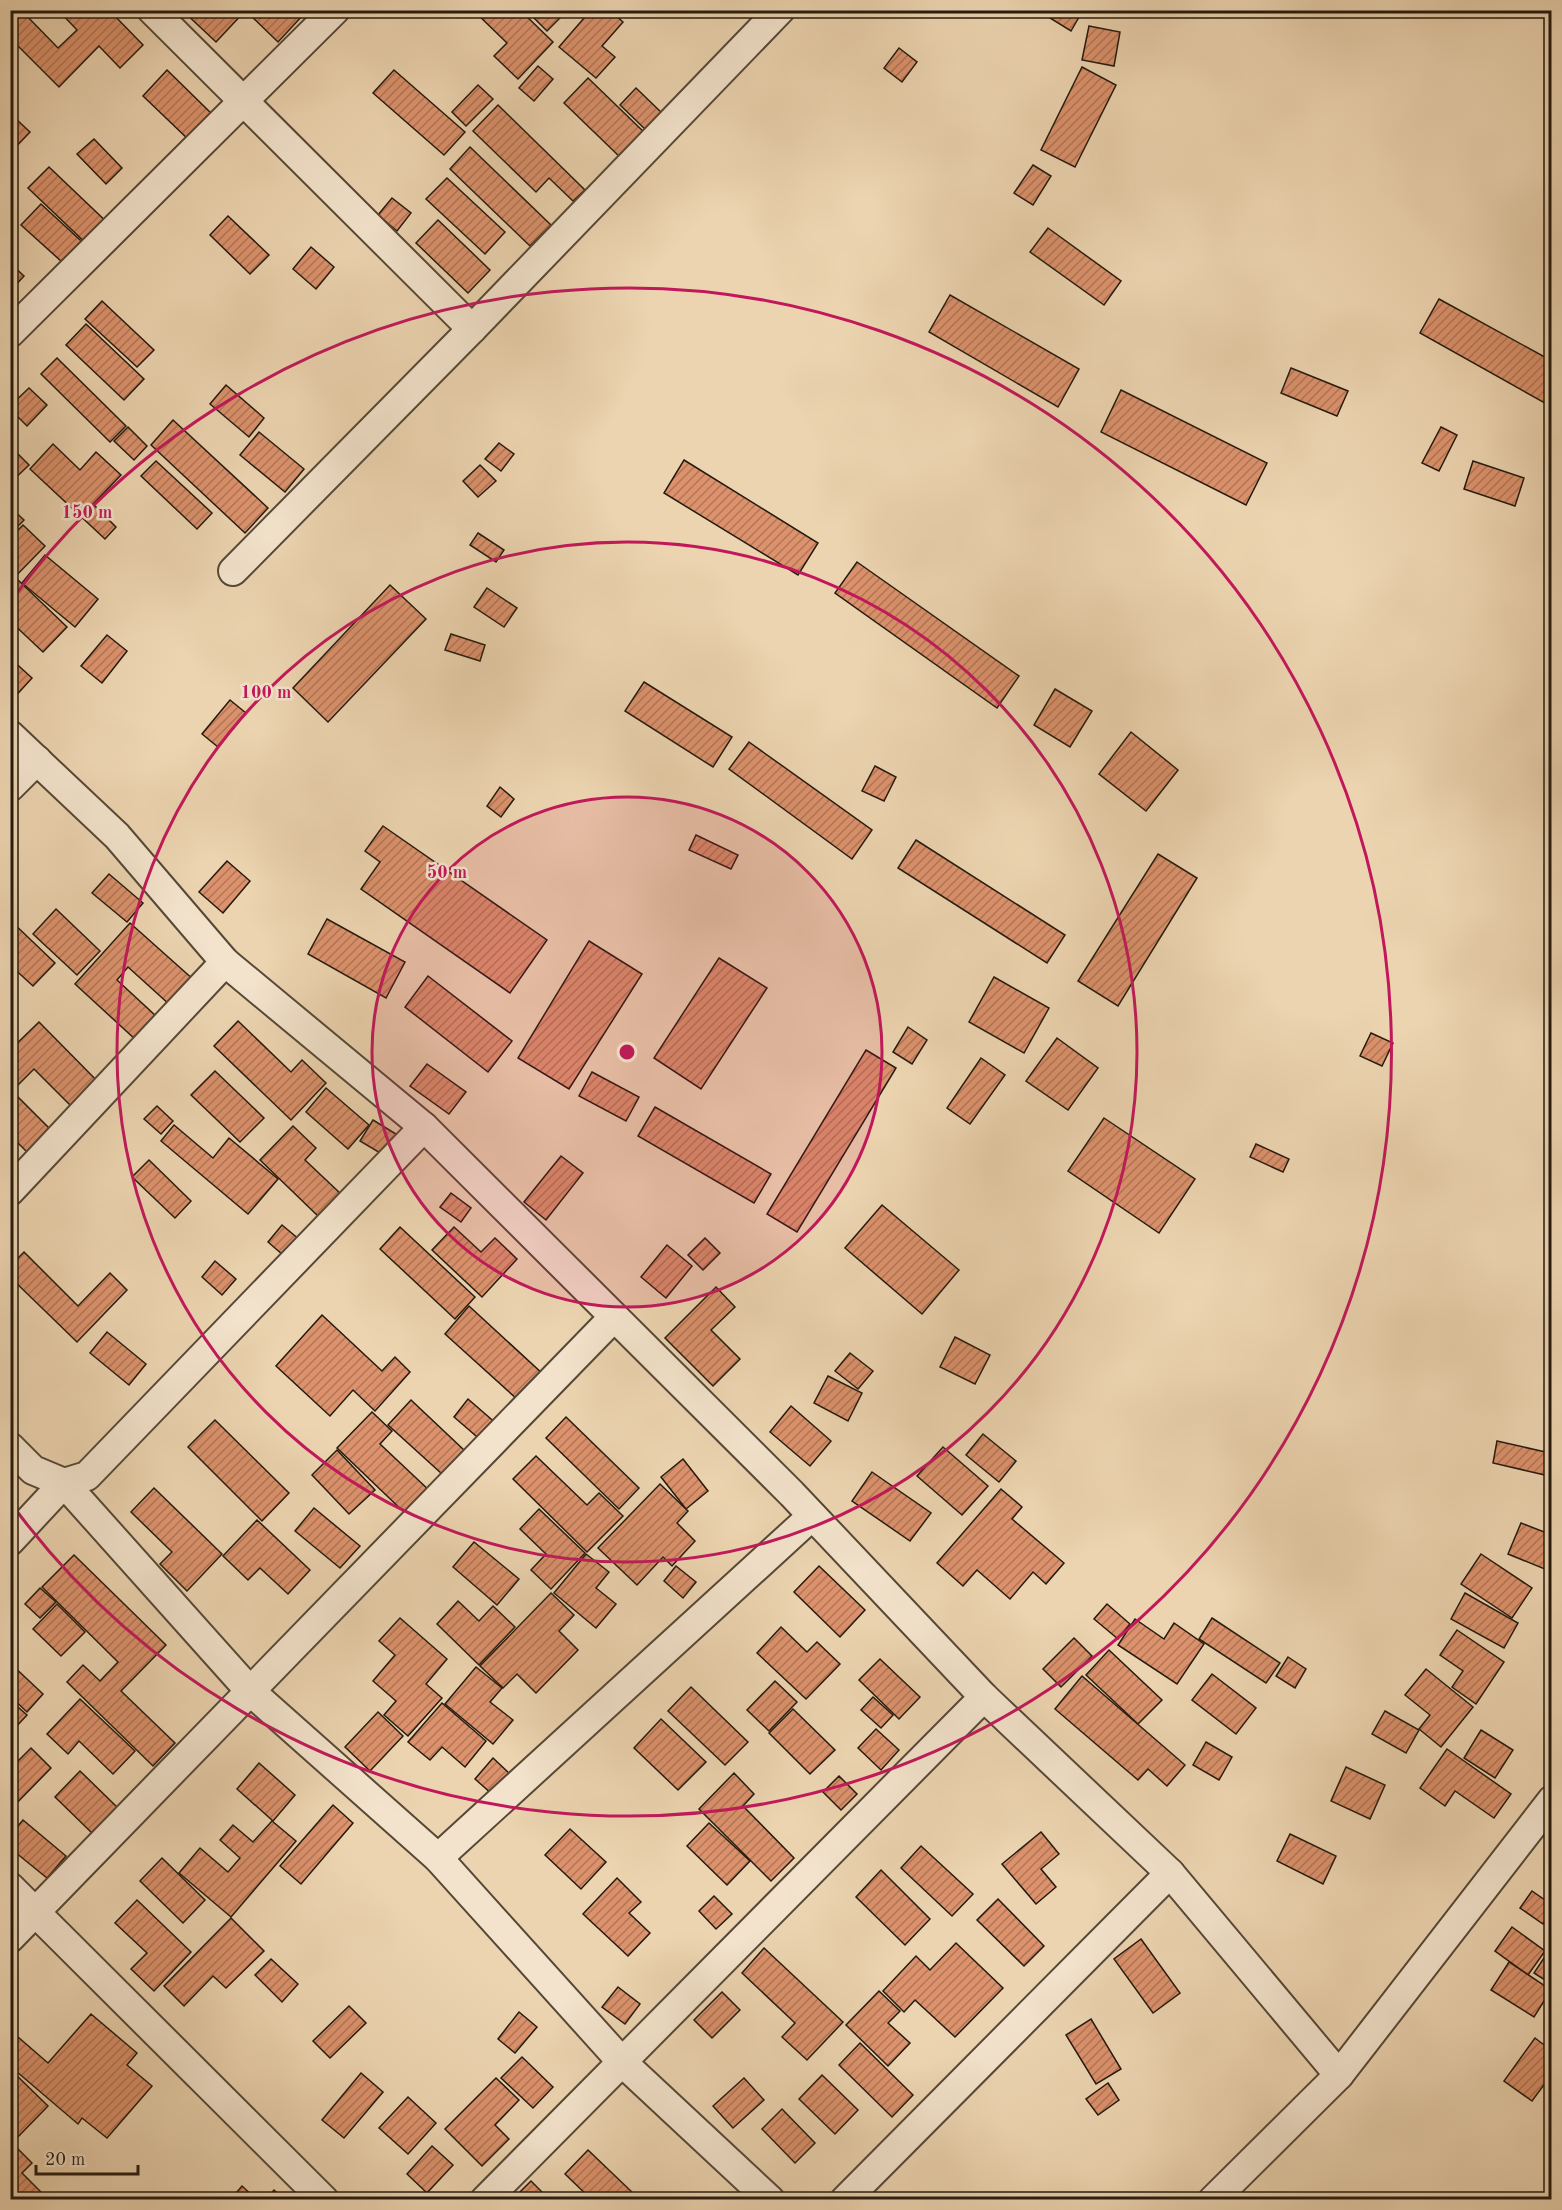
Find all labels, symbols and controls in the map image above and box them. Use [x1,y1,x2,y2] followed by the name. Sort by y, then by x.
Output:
[62,504,112,522] text: 150 m
[241,684,291,702] text: 100 m
[427,864,467,882] text: 50 m
[617,1042,637,1062] centre of rings
[36,2138,138,2176] scale bar
[45,2151,85,2169] text: 20 m

